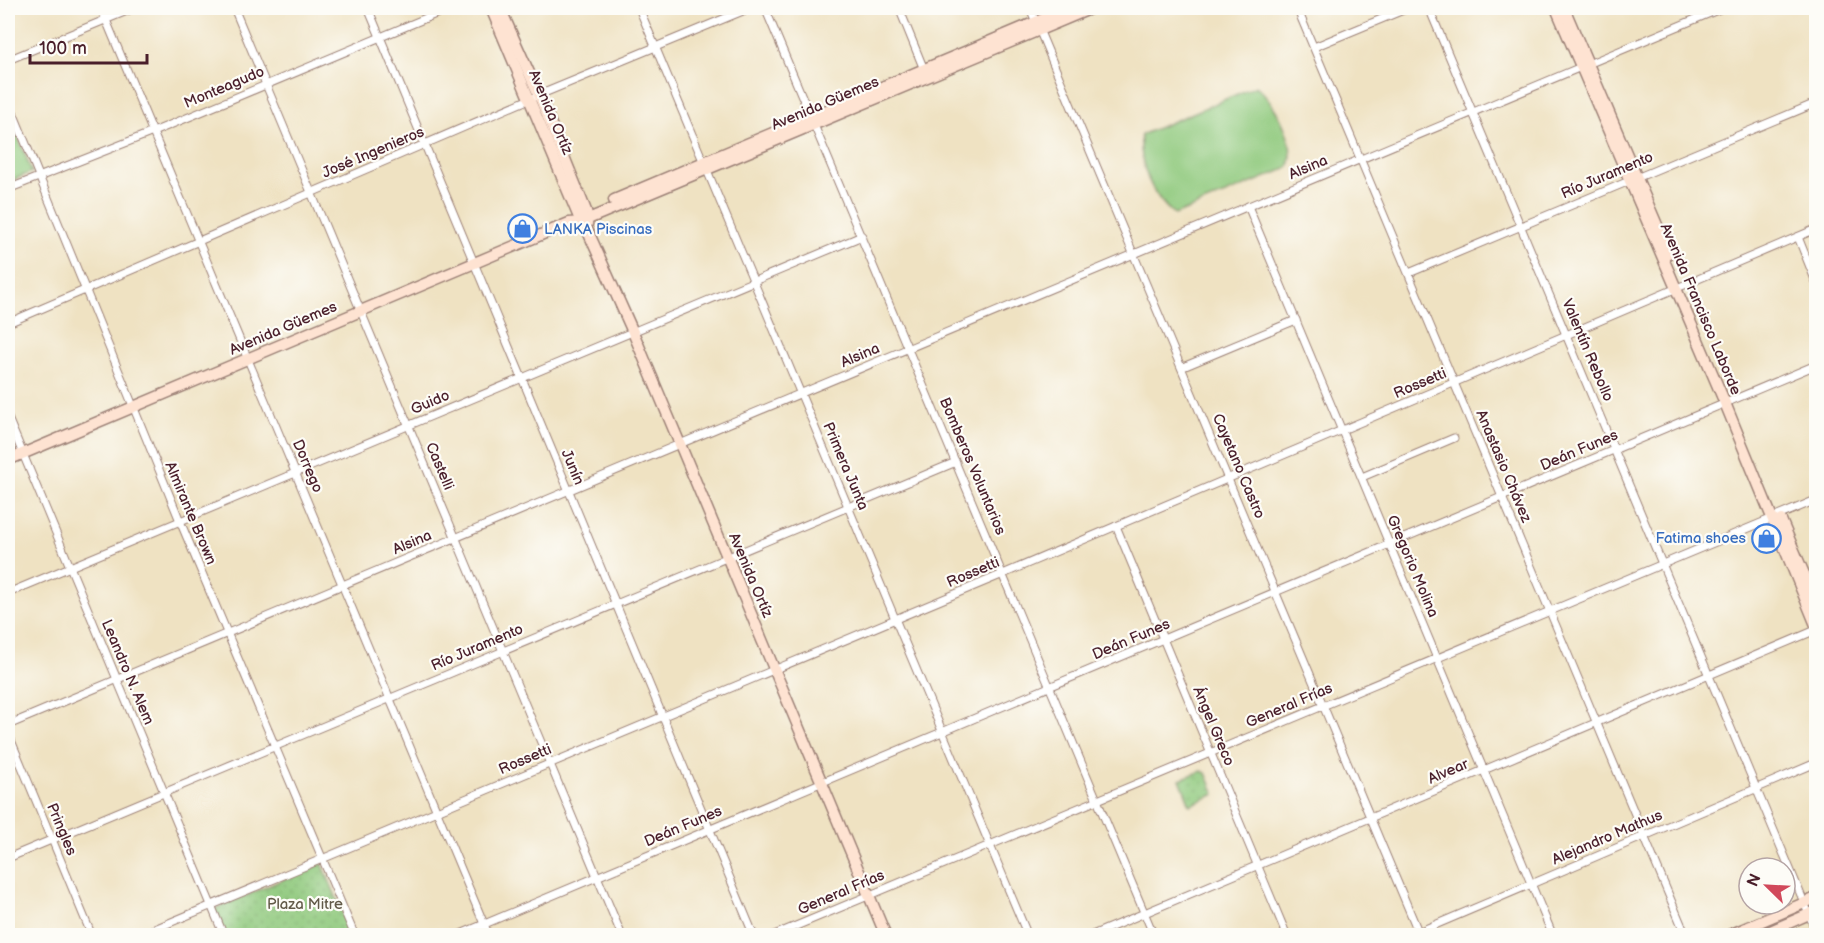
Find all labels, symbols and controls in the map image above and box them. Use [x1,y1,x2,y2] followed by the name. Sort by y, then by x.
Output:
[30,27,147,65] scale bar
[39,38,87,59] text: 100 m
[181,62,267,113] street label: Monteagudo
[524,67,577,158] street label: Avenida Ortíz
[768,72,882,135] street label: Avenida Güemes
[319,122,428,183] street label: José Ingenieros
[1558,148,1656,203] street label: Río Juramento
[1286,151,1331,184] street label: Alsina
[507,213,539,245] shop icon: LANKA Piscinas
[544,220,653,239] place label: LANKA Piscinas
[1656,221,1745,398] street label: Avenida Francisco Laborde
[1557,296,1618,404] street label: Valentín Rebollo
[226,297,340,360] street label: Avenida Güemes
[838,339,883,372] street label: Alsina
[1391,364,1450,403] street label: Rossetti
[408,386,452,419] street label: Guido
[935,395,1010,538] street label: Bomberos Voluntarios
[1471,407,1536,526] street label: Anastasio Chávez
[1208,411,1269,522] street label: Cayetano Castro
[818,419,873,513] street label: Primera Junta
[1537,425,1621,475] street label: Deán Funes
[288,437,327,496] street label: Dorrego
[421,440,458,493] street label: Castelli
[557,447,588,488] street label: Junín
[160,459,221,568] street label: Almirante Brown
[1382,512,1443,620] street label: Gregorio Molina
[1751,522,1783,554] shop icon: Fatima shoes
[390,526,435,559] street label: Alsina
[1655,529,1747,548] place label: Fatima shoes
[724,530,777,621] street label: Avenida Ortíz
[944,553,1003,592] street label: Rossetti
[1089,614,1173,664] street label: Deán Funes
[97,617,158,728] street label: Leandro N. Alem
[428,620,526,675] street label: Río Juramento
[1243,678,1336,732] street label: General Frías
[1188,684,1239,769] street label: Ángel Greco
[496,740,555,779] street label: Rossetti
[1425,754,1472,788] street label: Alvear
[42,800,81,859] street label: Pringles
[641,801,725,851] street label: Deán Funes
[1549,805,1666,869] street label: Alejandro Mathus
[1737,856,1797,916] north arrow
[795,865,888,919] street label: General Frías
[1744,871,1766,890] text: N
[267,895,343,914] park label: Plaza Mitre

